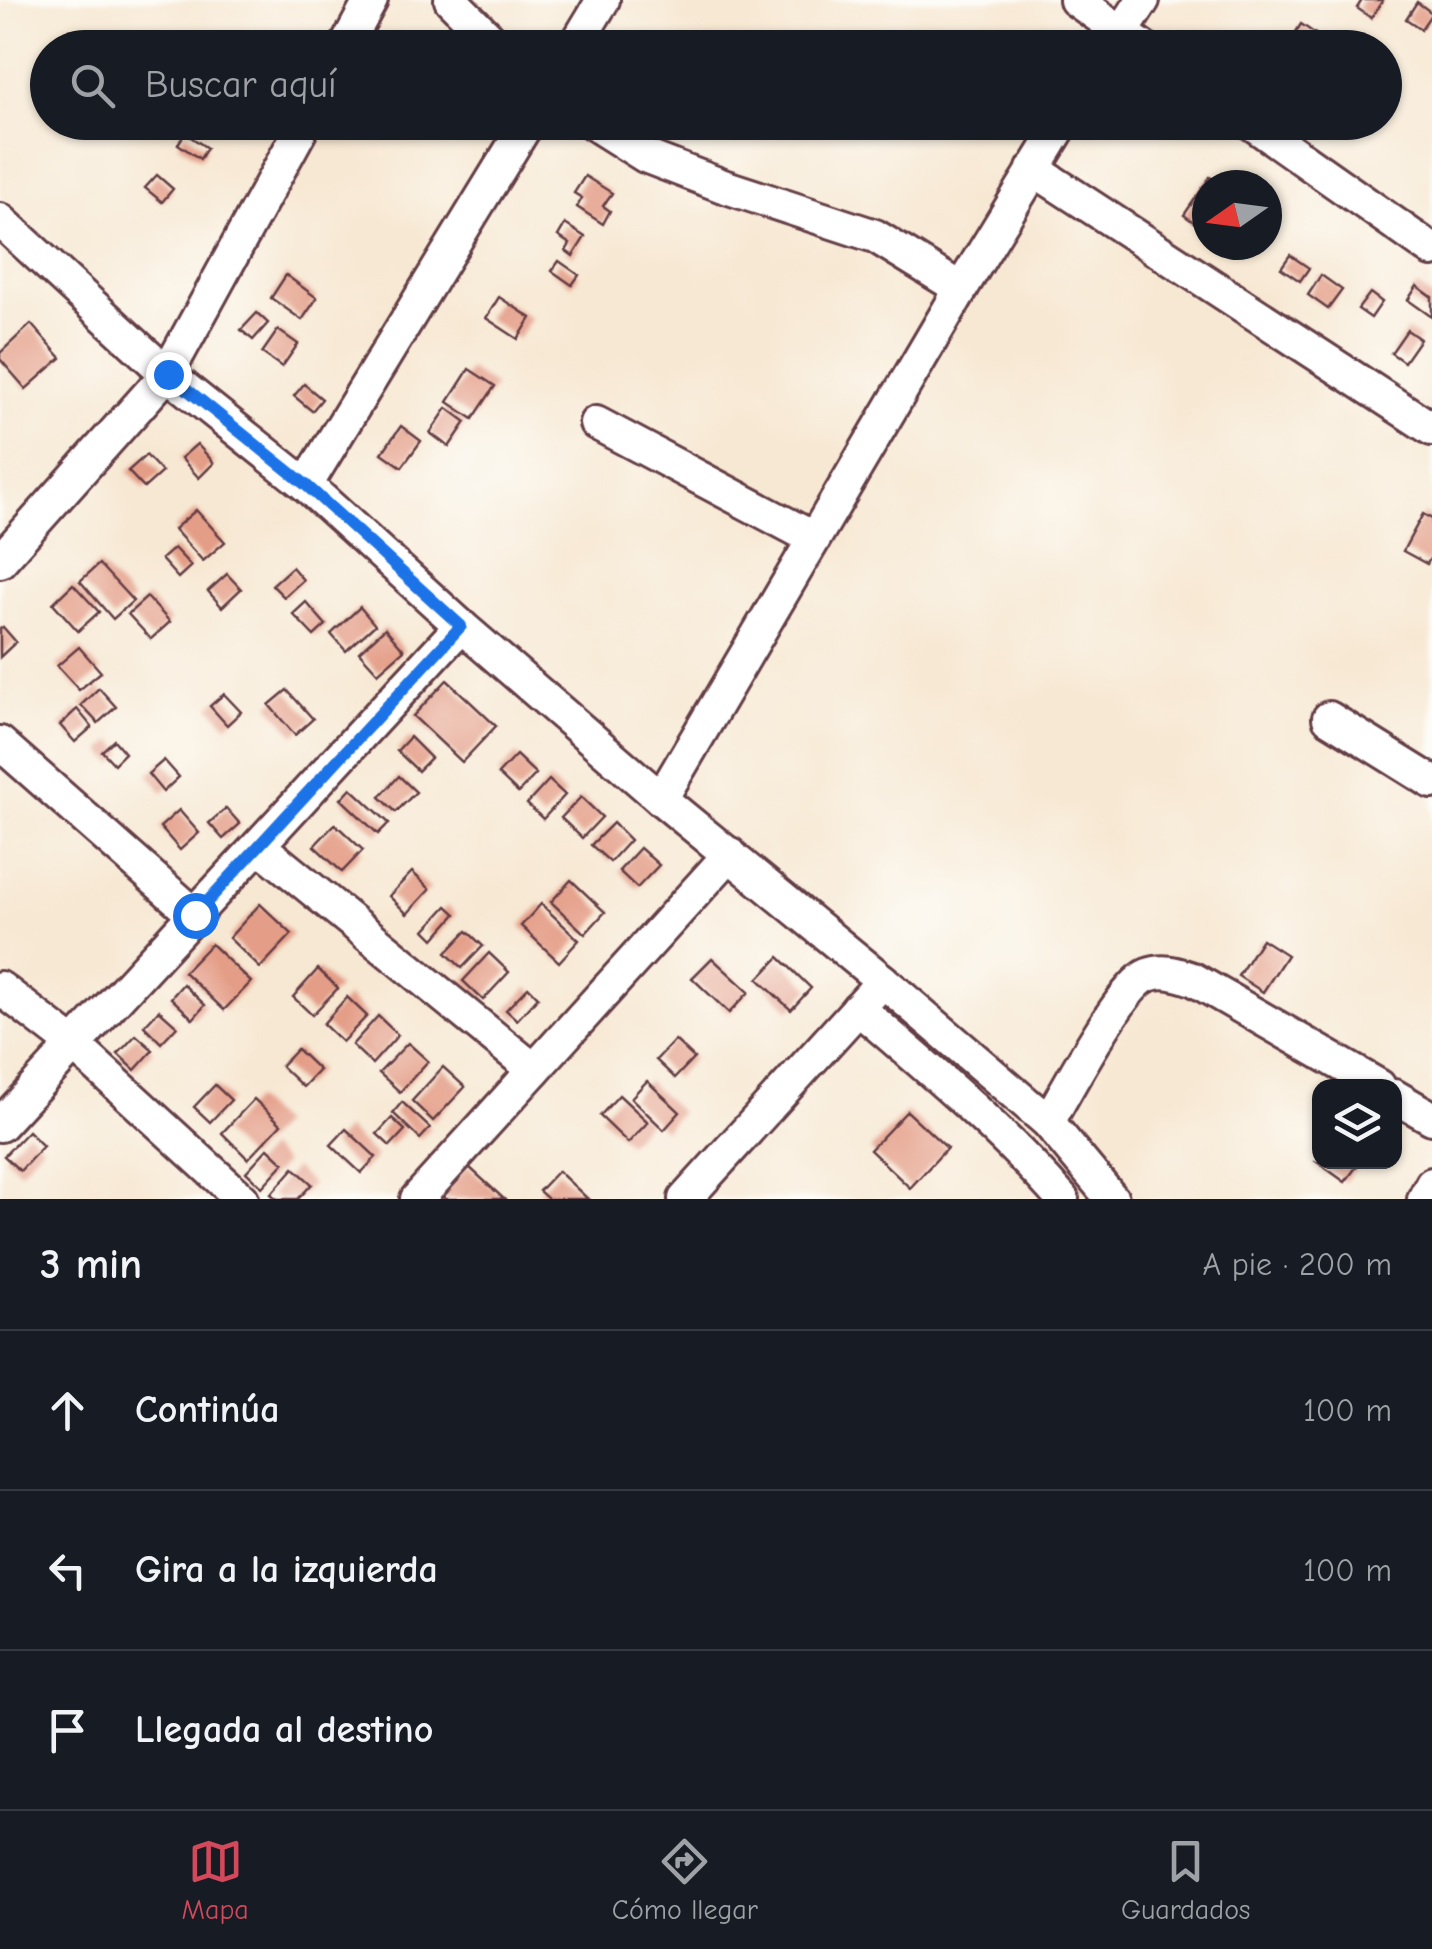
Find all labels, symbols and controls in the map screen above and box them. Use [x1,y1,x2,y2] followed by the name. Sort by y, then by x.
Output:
[30,30,1402,140] search box
[65,58,120,113] icon: search
[145,63,337,107] text: Buscar aquí
[1192,170,1282,260] north arrow
[146,352,192,398] route end
[173,893,219,939] route start
[1312,1079,1402,1169] map controls
[1312,1079,1402,1169] button: layers
[40,1240,142,1289] text: 3 min
[1203,1246,1392,1283] text: A pie · 200 m
[40,1383,95,1438] icon: ahead
[135,1388,279,1432] text: Continúa
[1303,1392,1392,1429] text: 100 m
[40,1543,95,1598] icon: left
[135,1548,438,1592] text: Gira a la izquierda
[1303,1552,1392,1589] text: 100 m
[40,1703,95,1758] icon: arrive
[135,1708,433,1752] text: Llegada al destino
[182,1834,249,1926] tab: Mapa
[612,1834,758,1926] tab: Cómo llegar
[1121,1834,1250,1926] tab: Guardados

